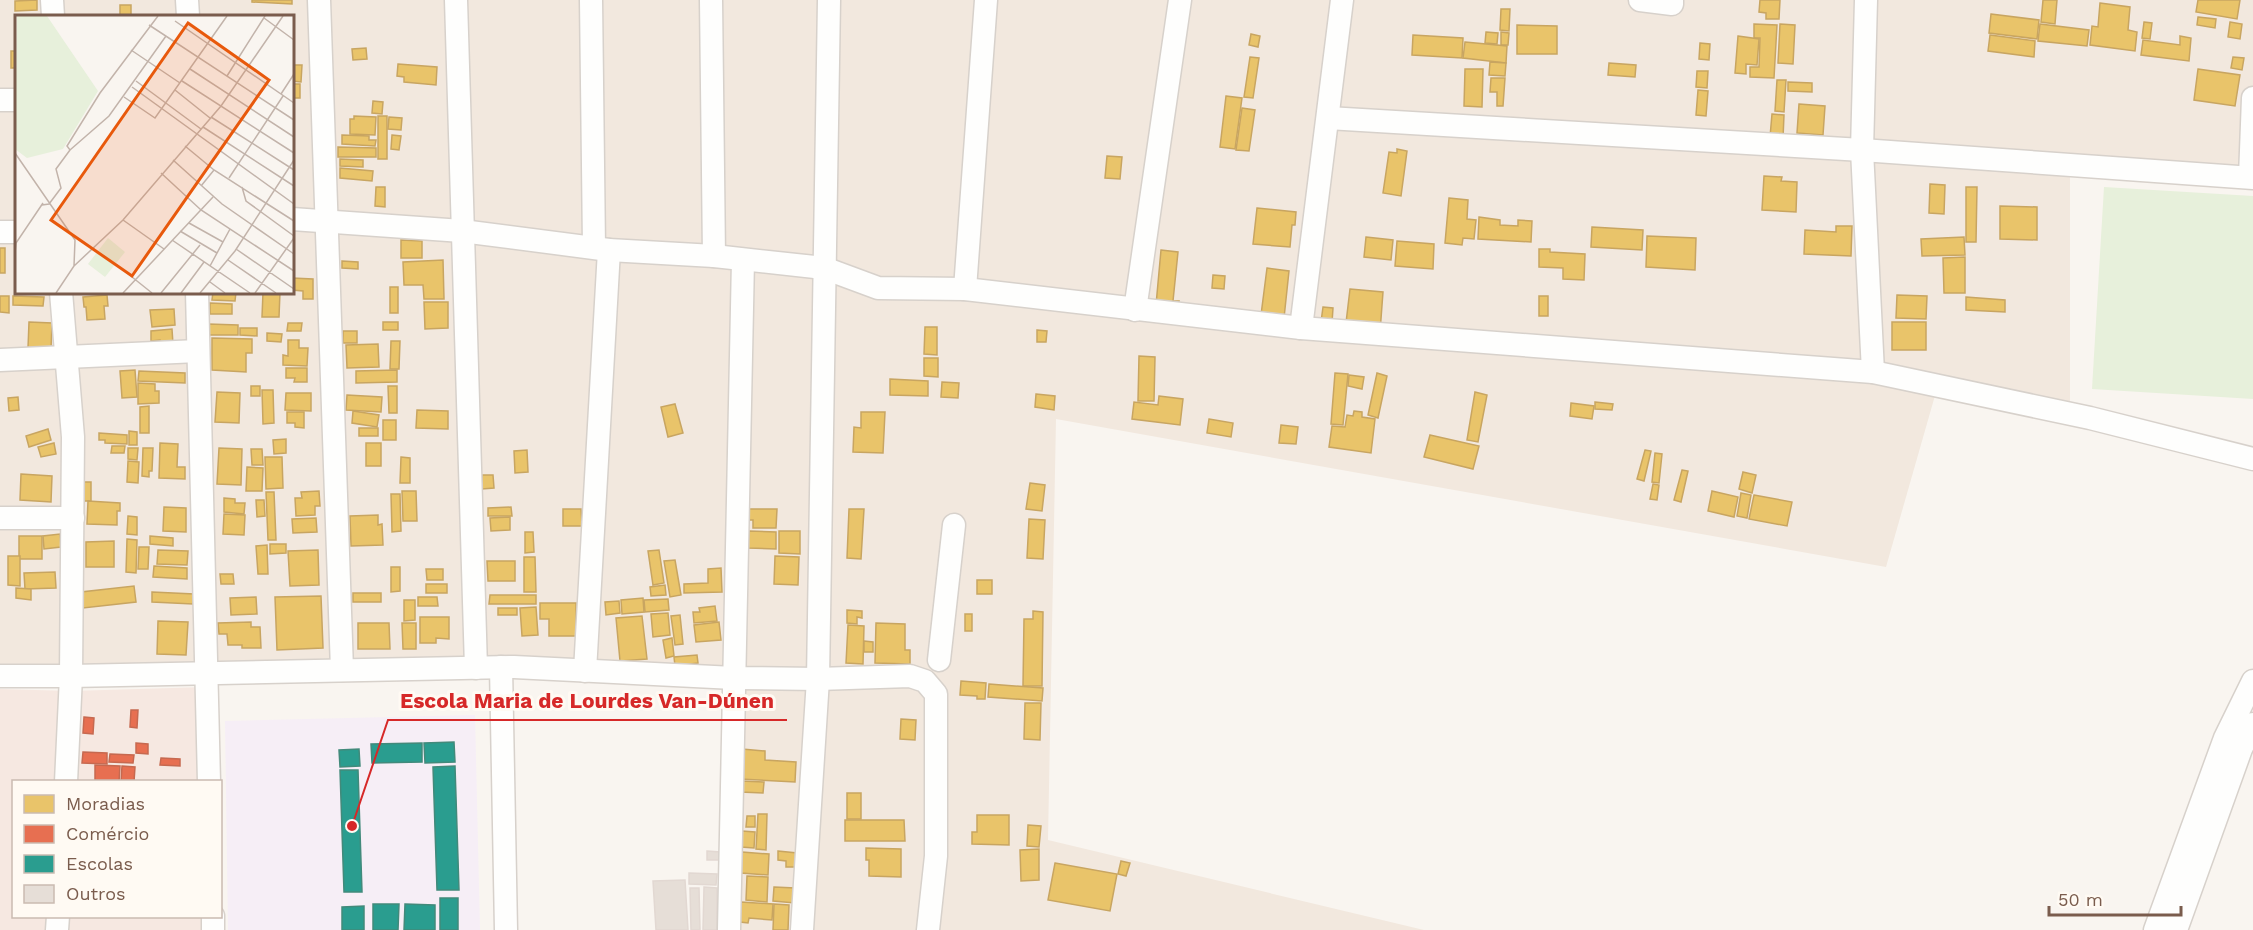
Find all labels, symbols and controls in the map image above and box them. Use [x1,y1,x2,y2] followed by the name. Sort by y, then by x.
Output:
[15,15,294,294] inset map
[388,681,787,720] callout: Escola Maria de Lourdes Van-Dúnen
[400,688,774,713] text: Escola Maria de Lourdes Van-Dúnen
[12,780,222,918] legend
[66,793,145,814] text: Moradias
[66,823,149,844] text: Comércio
[66,853,133,874] text: Escolas
[2049,879,2181,917] scale bar
[66,883,125,904] text: Outros
[2058,889,2103,910] text: 50 m

